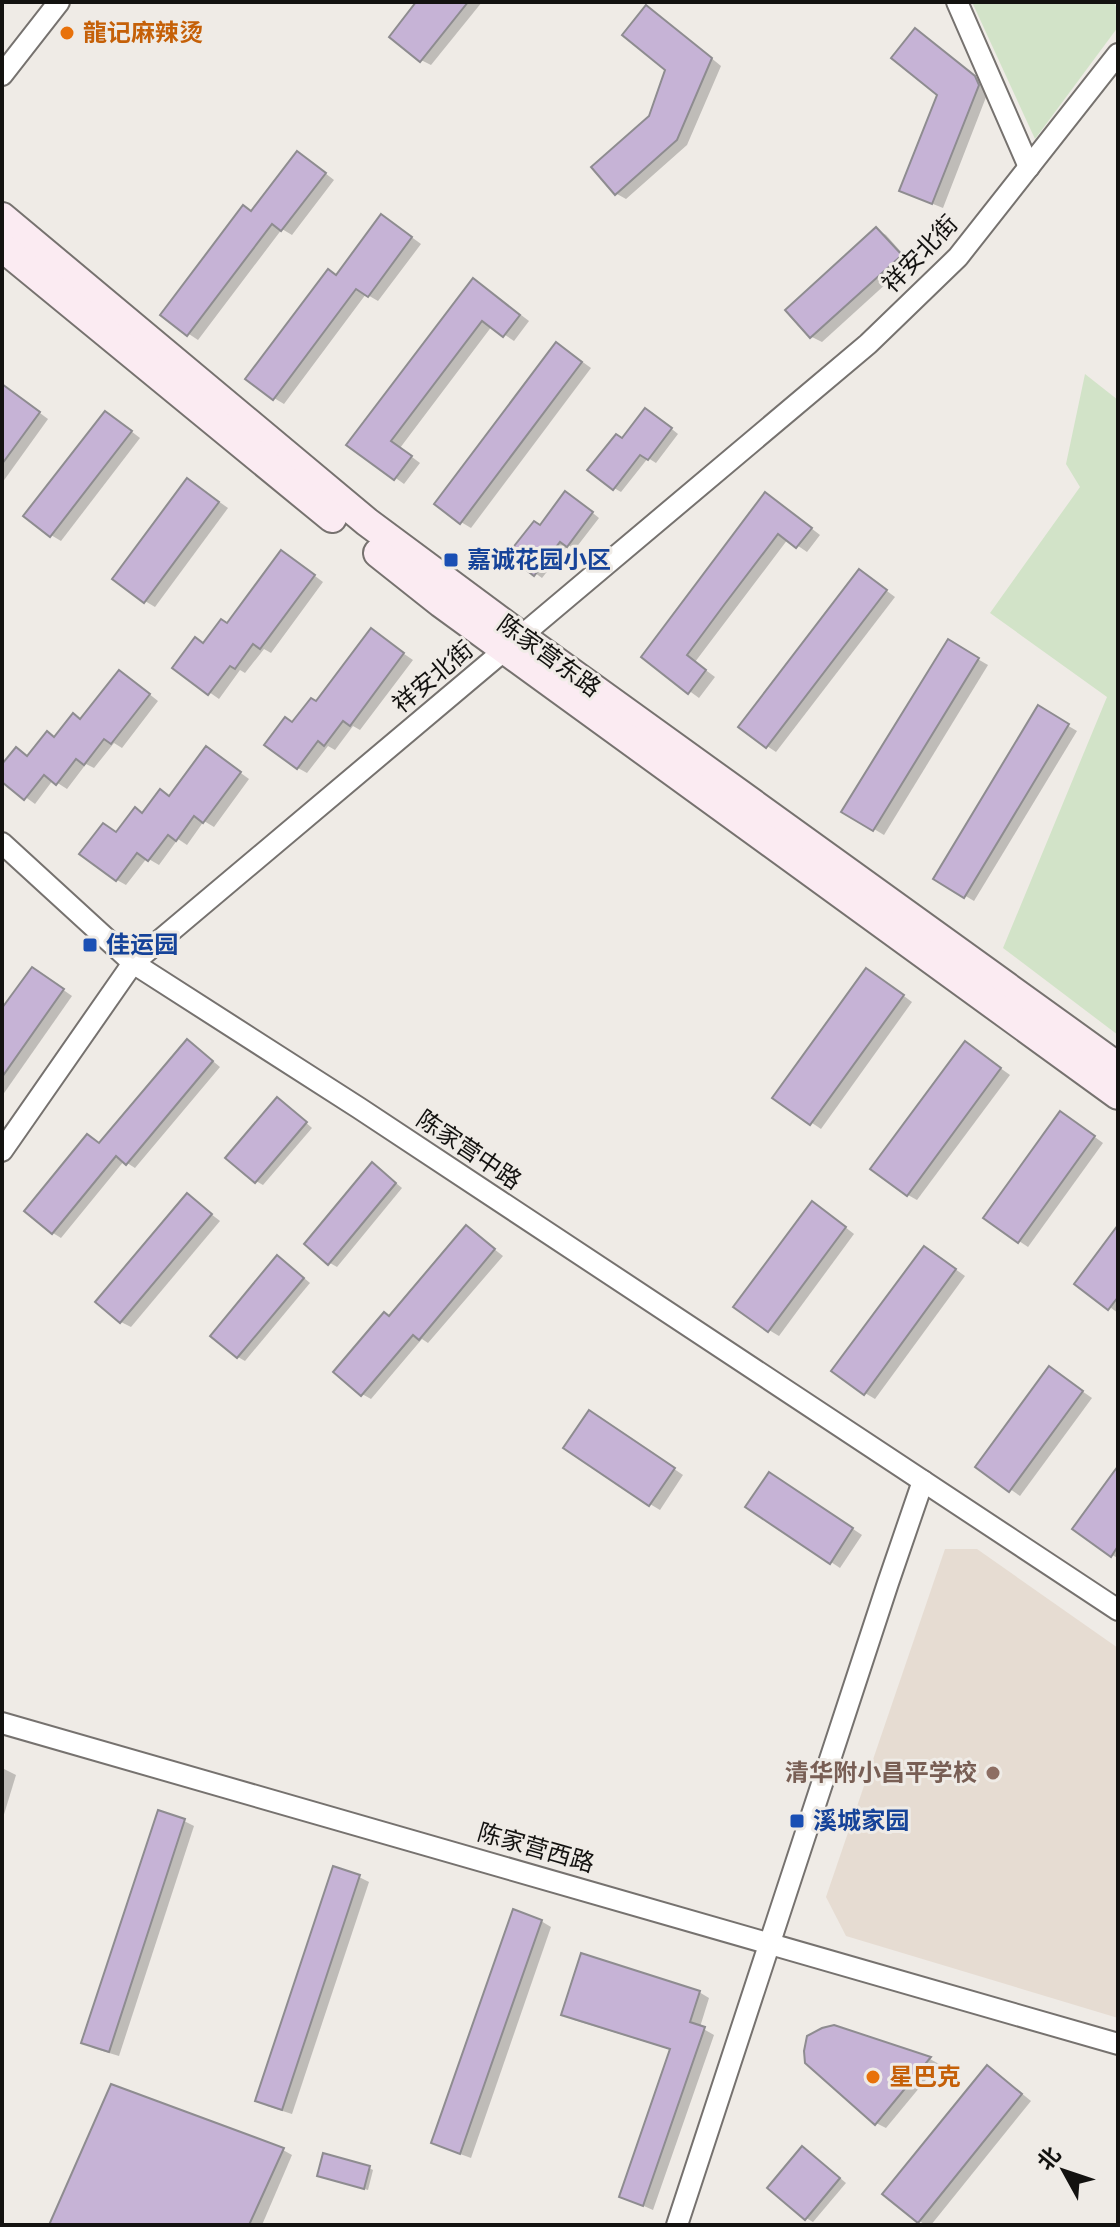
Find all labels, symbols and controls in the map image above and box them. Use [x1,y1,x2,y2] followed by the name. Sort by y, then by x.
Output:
[83,19,203,47] place label: 龍记麻辣烫
[58,24,76,42] marker: 龍记麻辣烫
[877,210,963,298] street label: 祥安北街
[467,546,611,574] place label: 嘉诚花园小区
[442,551,460,569] marker: 嘉诚花园小区
[492,609,606,703] street label: 陈家营东路
[387,635,479,719] street label: 祥安北街
[106,931,178,959] place label: 佳运园
[81,936,99,954] marker: 佳运园
[411,1105,527,1195] street label: 陈家营中路
[785,1759,977,1787] place label: 清华附小昌平学校
[984,1764,1002,1782] marker: 清华附小昌平学校
[813,1807,909,1835] place label: 溪城家园
[788,1812,806,1830] marker: 溪城家园
[474,1818,598,1878] street label: 陈家营西路
[889,2063,961,2091] place label: 星巴克
[864,2068,882,2086] marker: 星巴克
[1024,2131,1104,2211] north arrow
[1032,2142,1066,2175] text: 北

